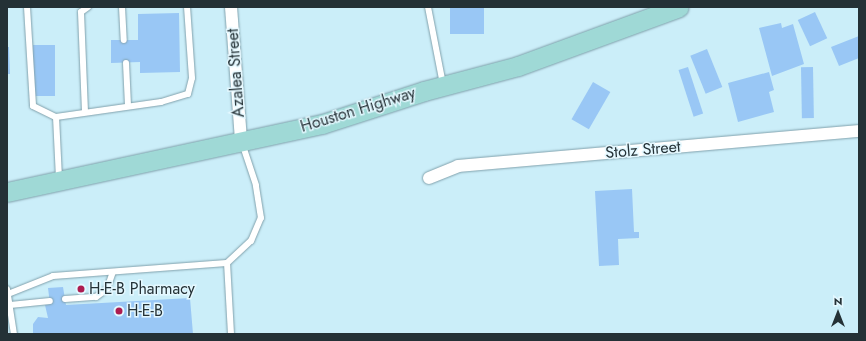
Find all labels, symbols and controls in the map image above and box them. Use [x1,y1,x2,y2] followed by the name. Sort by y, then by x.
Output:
[223,28,249,118] street label: Azalea Street
[298,83,418,137] street label: Houston Highway
[605,137,681,163] street label: Stolz Street
[89,279,195,299] place label: H-E-B Pharmacy
[76,284,86,294] marker: H-E-B Pharmacy
[818,293,858,333] north arrow
[834,293,842,309] text: N
[127,301,163,321] place label: H-E-B
[114,306,124,316] marker: H-E-B

